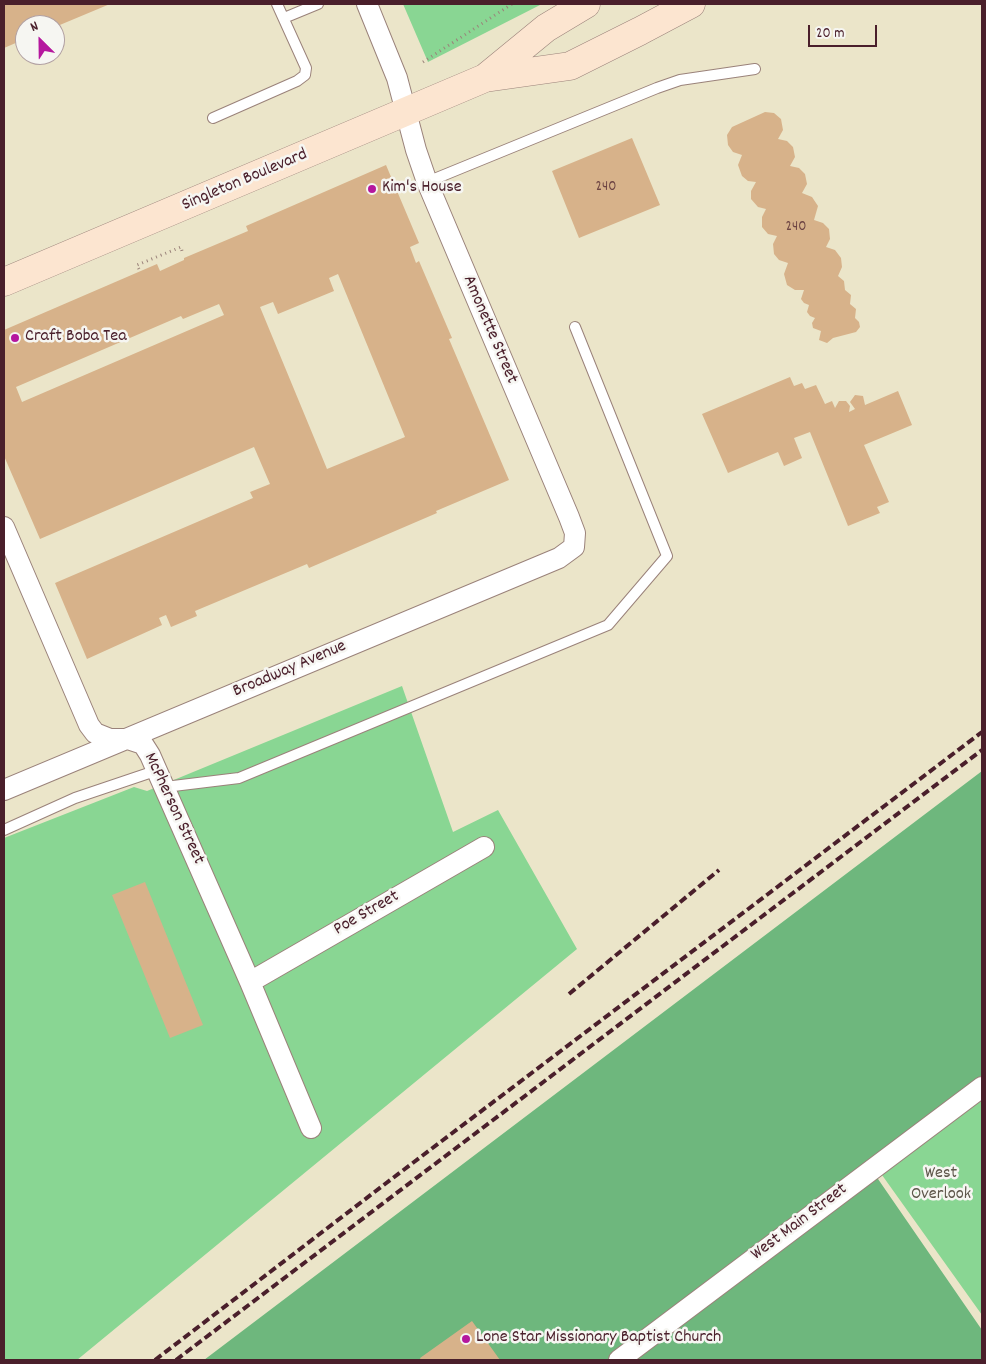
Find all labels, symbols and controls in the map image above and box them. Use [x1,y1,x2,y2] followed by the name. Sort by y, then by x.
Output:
[15,15,65,65] north arrow
[811,15,880,47] scale bar
[27,17,42,38] text: N
[816,23,844,45] text: 20 m
[179,145,311,217] street label: Singleton Boulevard
[382,178,462,200] place label: Kim's House
[596,179,616,197] house number: 240
[366,183,378,195] marker: Kim's House
[786,219,806,237] house number: 240
[456,273,522,387] street label: Amonette Street
[25,327,127,349] place label: Craft Boba Tea
[9,332,21,344] marker: Craft Boba Tea
[230,636,350,704] street label: Broadway Avenue
[138,750,208,868] street label: McPherson Street
[330,887,404,941] street label: Poe Street
[911,1164,971,1206] park label: West Overlook
[748,1180,852,1266] street label: West Main Street
[476,1328,721,1350] place label: Lone Star Missionary Baptist Church
[460,1333,472,1345] marker: Lone Star Missionary Baptist Church

